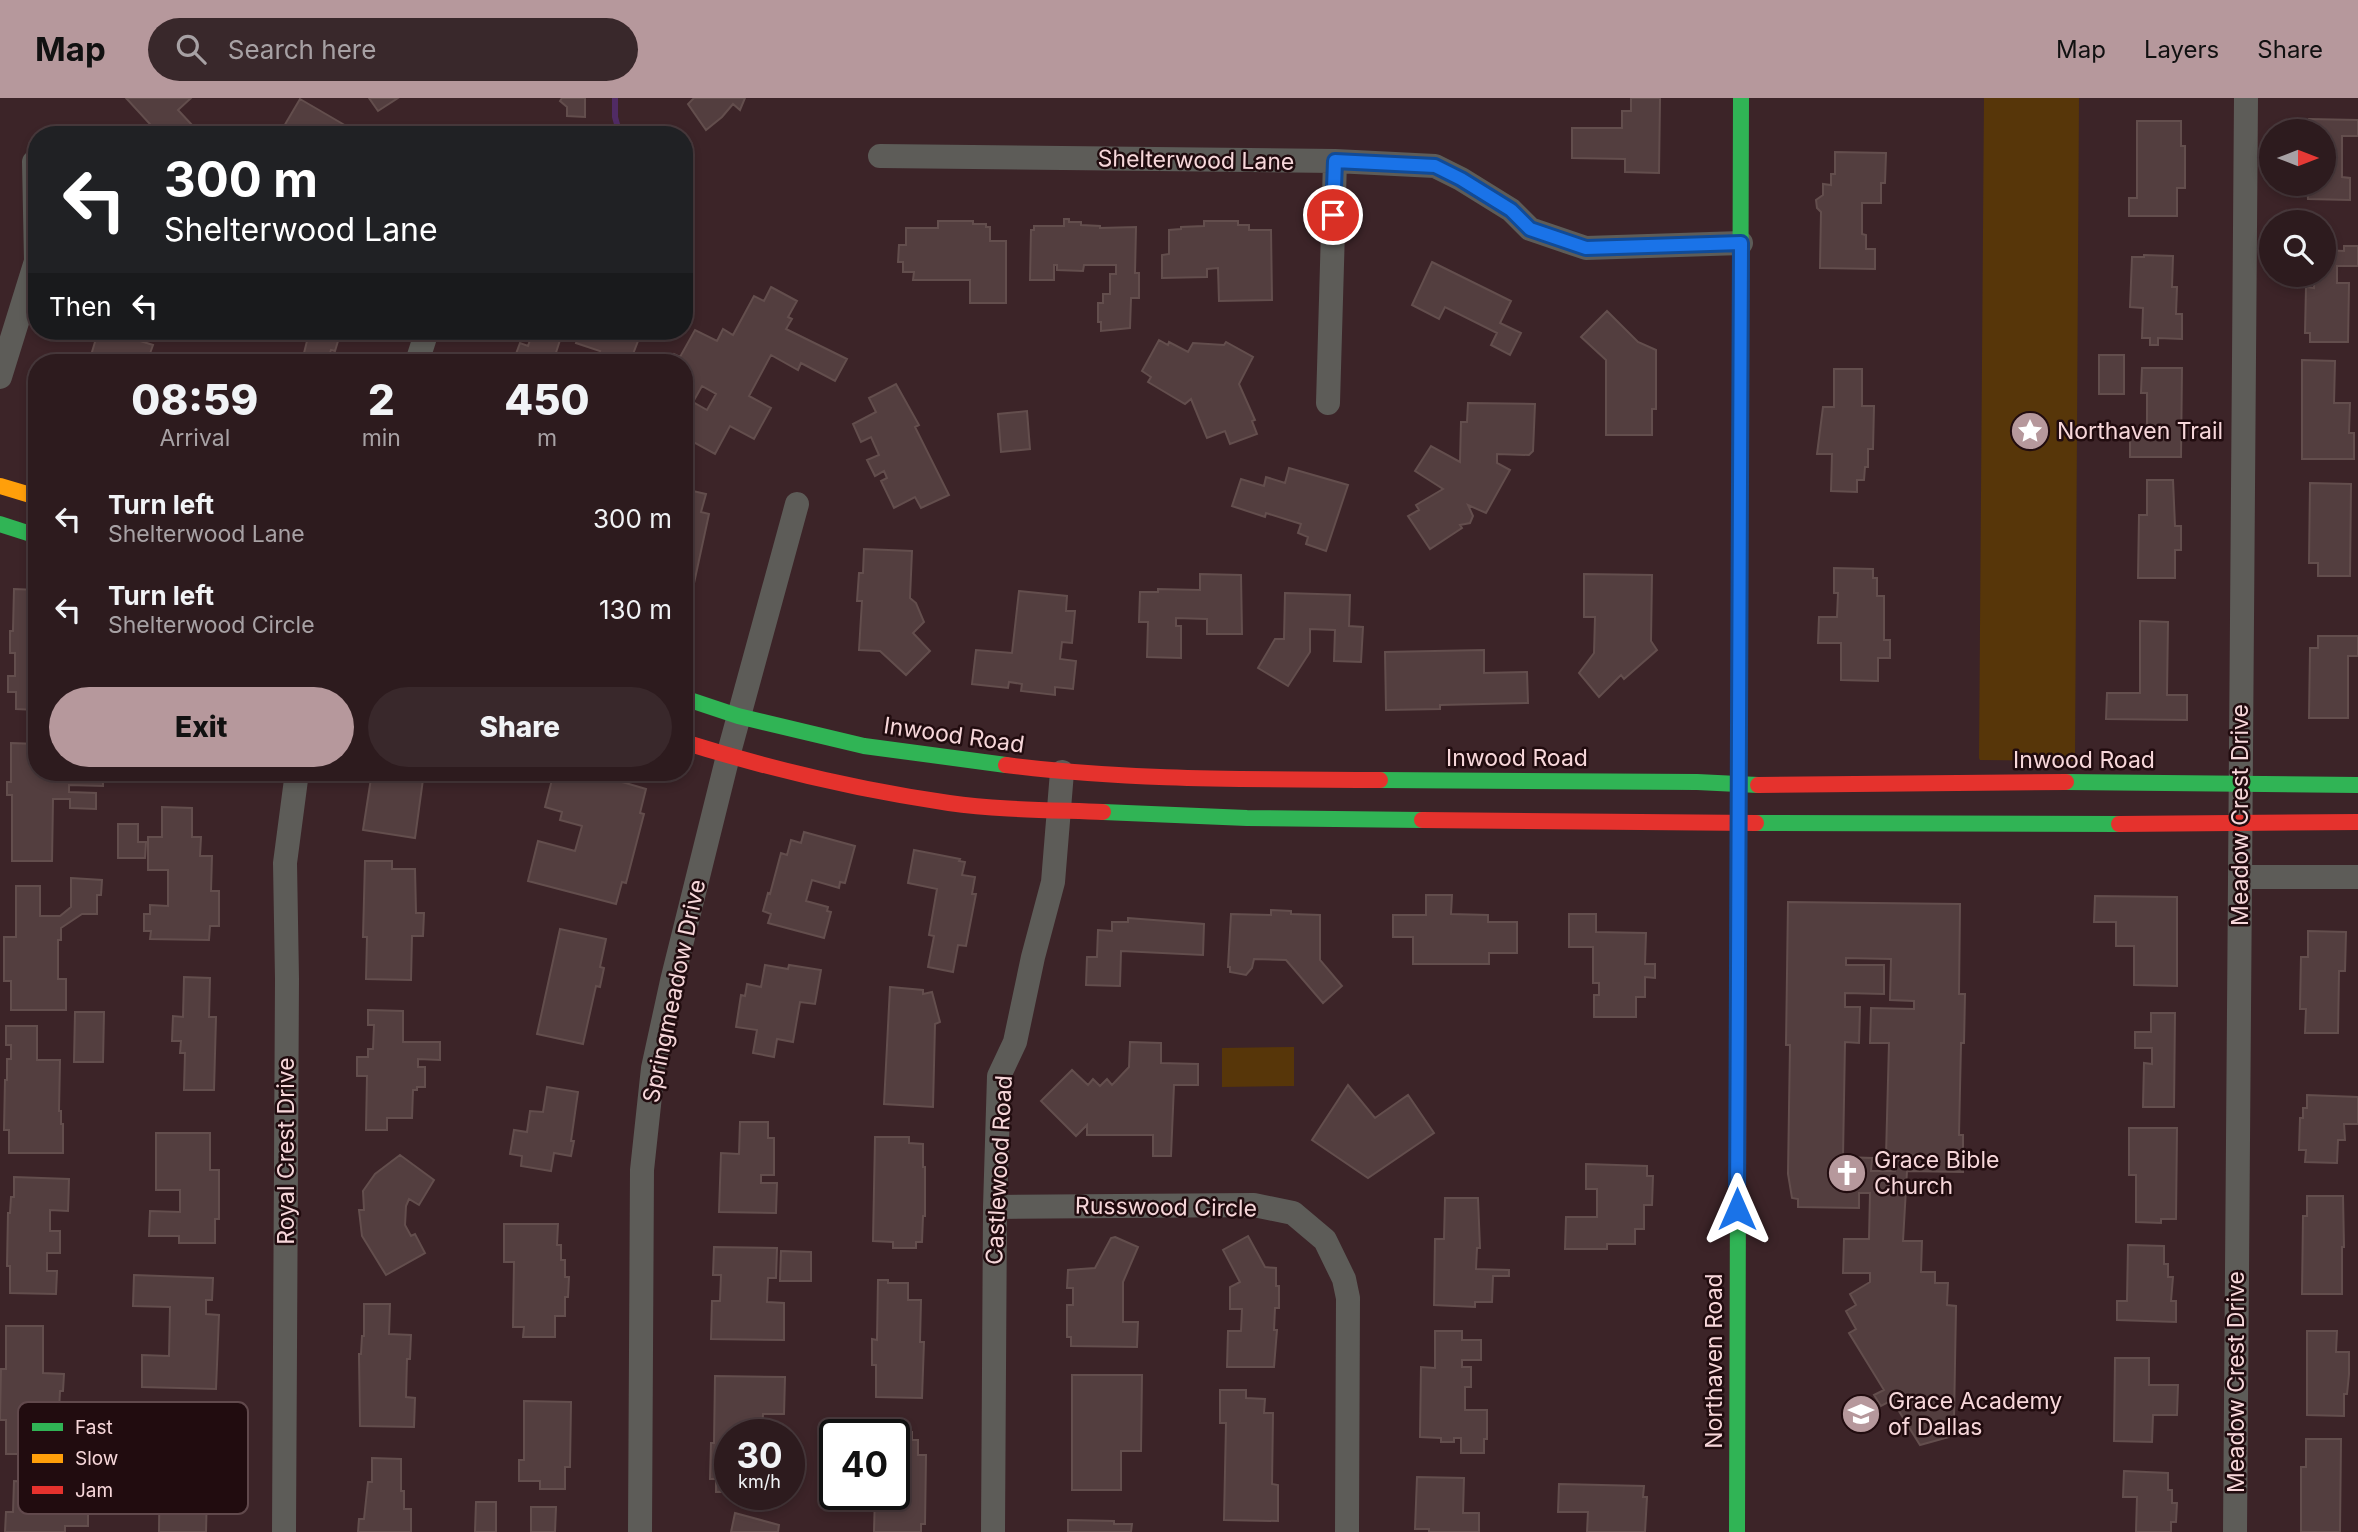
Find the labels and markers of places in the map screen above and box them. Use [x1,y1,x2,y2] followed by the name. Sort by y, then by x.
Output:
[1303,185,1363,245] pin
[2009,410,2051,452] place icon: Northaven Trail
[2057,417,2223,445] place label: Northaven Trail
[1874,1146,1999,1200] place label: Grace Bible Church
[1826,1152,1868,1194] church icon: Grace Bible Church
[1888,1387,2062,1441] place label: Grace Academy of Dallas
[1840,1393,1882,1435] school or university icon: Grace Academy of Dallas

